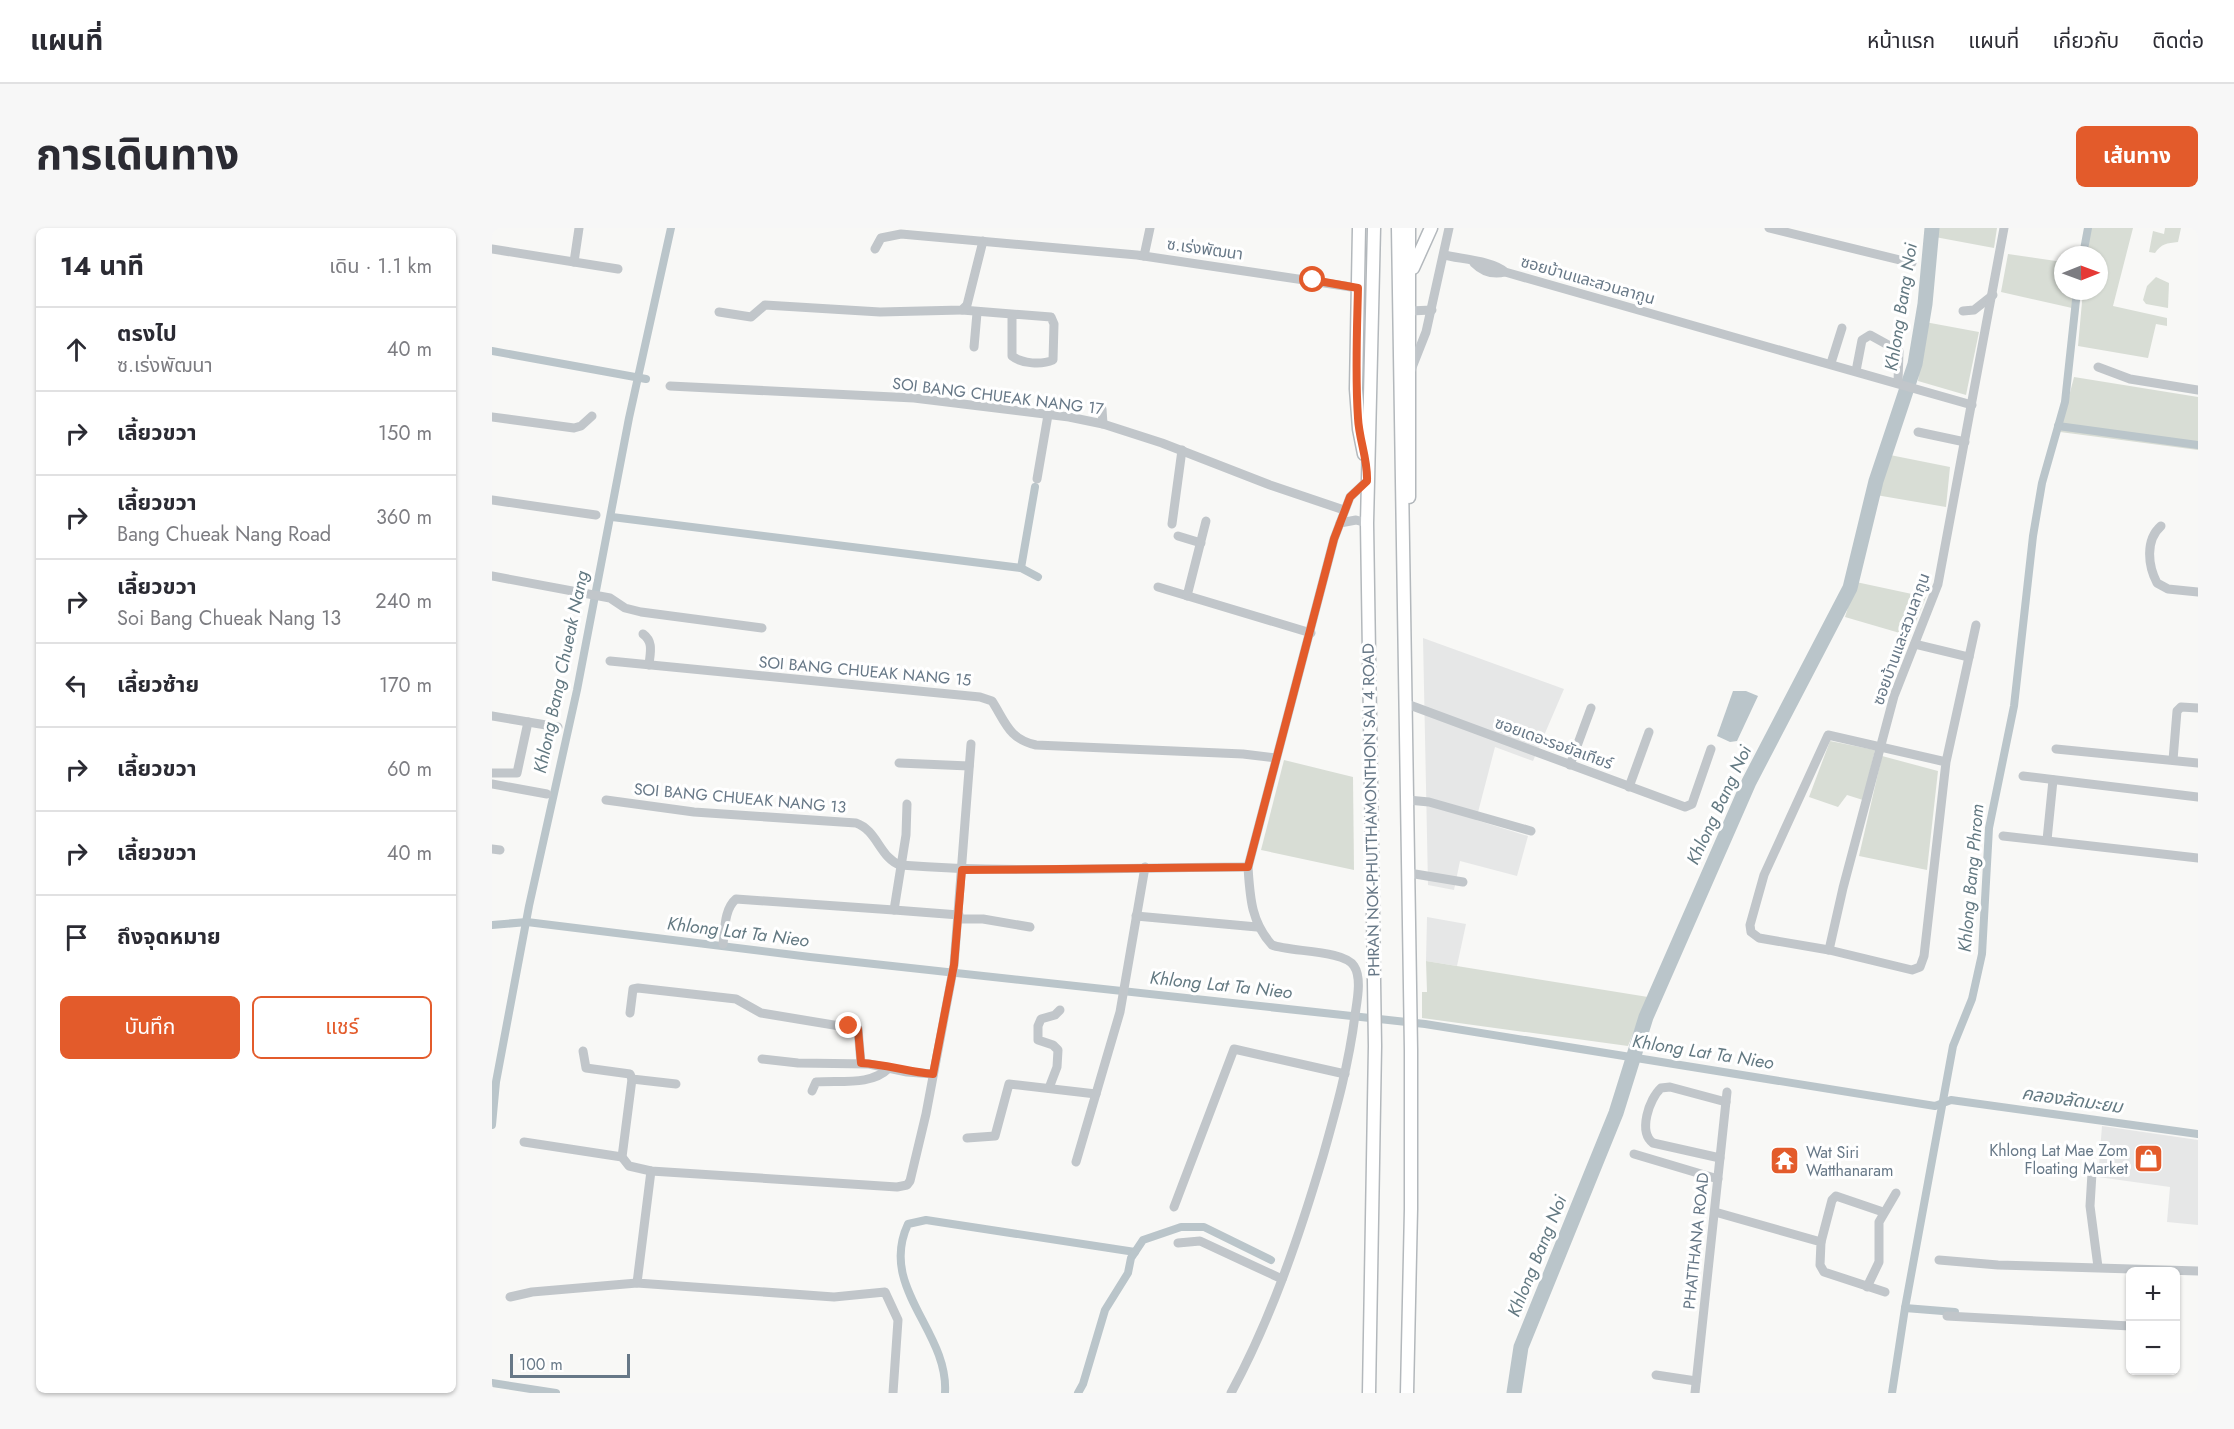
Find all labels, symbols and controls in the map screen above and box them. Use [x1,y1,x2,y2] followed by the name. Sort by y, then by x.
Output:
[30,20,103,61] text: แผนที่
[1867,26,1935,56] text: หน้าแรก
[1968,26,2019,56] text: แผนที่
[2052,26,2119,56] text: เกี่ยวกับ
[2152,26,2204,56] text: ติดต่อ
[36,124,239,185] text: การเดินทาง
[2076,126,2198,187] button: เส้นทาง
[1166,232,1244,266] street label: ซ.เร่งพัฒนา
[1878,241,1924,373] water label: Khlong Bang Noi
[2054,246,2108,300] north arrow
[60,247,144,285] text: 14 นาที
[1518,250,1658,310] street label: ซอยบ้านและสวนลากูน
[329,252,432,281] text: เดิน · 1.1 km
[1299,266,1325,292] route start
[117,317,177,349] text: ตรงไป
[60,333,93,366] icon: ahead
[387,335,432,364] text: 40 m
[117,351,213,380] text: ซ.เร่งพัฒนา
[891,372,1106,420] street label: SOI BANG CHUEAK NANG 17
[117,416,197,448] text: เลี้ยวขวา
[60,417,93,450] icon: right
[378,419,432,448] text: 150 m
[117,486,197,518] text: เลี้ยวขวา
[60,501,93,534] icon: right
[376,503,432,532] text: 360 m
[117,520,331,549] text: Bang Chueak Nang Road
[527,568,595,776] water label: Khlong Bang Chueak Nang
[117,570,197,602] text: เลี้ยวขวา
[1866,570,1936,708] street label: ซอยบ้านและสวนลากูน
[60,585,93,618] icon: right
[375,587,432,616] text: 240 m
[117,604,341,633] text: Soi Bang Chueak Nang 13
[1357,643,1385,977] street label: PHRAN NOK-PHUTTHAMONTHON SAI 4 ROAD
[758,650,972,692] street label: SOI BANG CHUEAK NANG 15
[117,668,199,700] text: เลี้ยวซ้าย
[60,669,93,702] icon: left
[379,671,432,700] text: 170 m
[1492,711,1617,775] street label: ซอยเดอะรอยัลเทียร์
[1680,741,1758,869] water label: Khlong Bang Noi
[117,752,197,784] text: เลี้ยวขวา
[60,753,93,786] icon: right
[387,755,432,784] text: 60 m
[633,777,847,819] street label: SOI BANG CHUEAK NANG 13
[1952,803,1990,953] water label: Khlong Bang Phrom
[117,836,197,868] text: เลี้ยวขวา
[60,837,93,870] icon: right
[387,839,432,868] text: 40 m
[666,910,811,954] water label: Khlong Lat Ta Nieo
[117,920,221,952] text: ถึงจุดหมาย
[60,921,93,954] icon: arrive
[1149,965,1294,1005] water label: Khlong Lat Ta Nieo
[60,996,240,1059] button: บันทึก
[252,996,432,1059] button: แชร์
[835,1012,861,1038] route end
[1630,1028,1776,1076] water label: Khlong Lat Ta Nieo
[2020,1080,2126,1120] water label: คลองลัดมะยม
[1989,1139,2128,1180] place label: Khlong Lat Mae Zom Floating Market
[1806,1141,1893,1182] place label: Wat Siri Watthanaram
[2133,1143,2165,1175] shop icon: Khlong Lat Mae Zom Floating Market
[1769,1145,1801,1177] temple icon: Wat Siri Watthanaram
[1677,1171,1715,1310] street label: PHATTHANA ROAD
[1501,1191,1573,1321] water label: Khlong Bang Noi
[2126,1267,2180,1375] map controls
[2126,1267,2180,1321] button: +
[2126,1321,2180,1375] button: −
[510,1351,630,1378] scale bar
[519,1353,563,1376] text: 100 m

